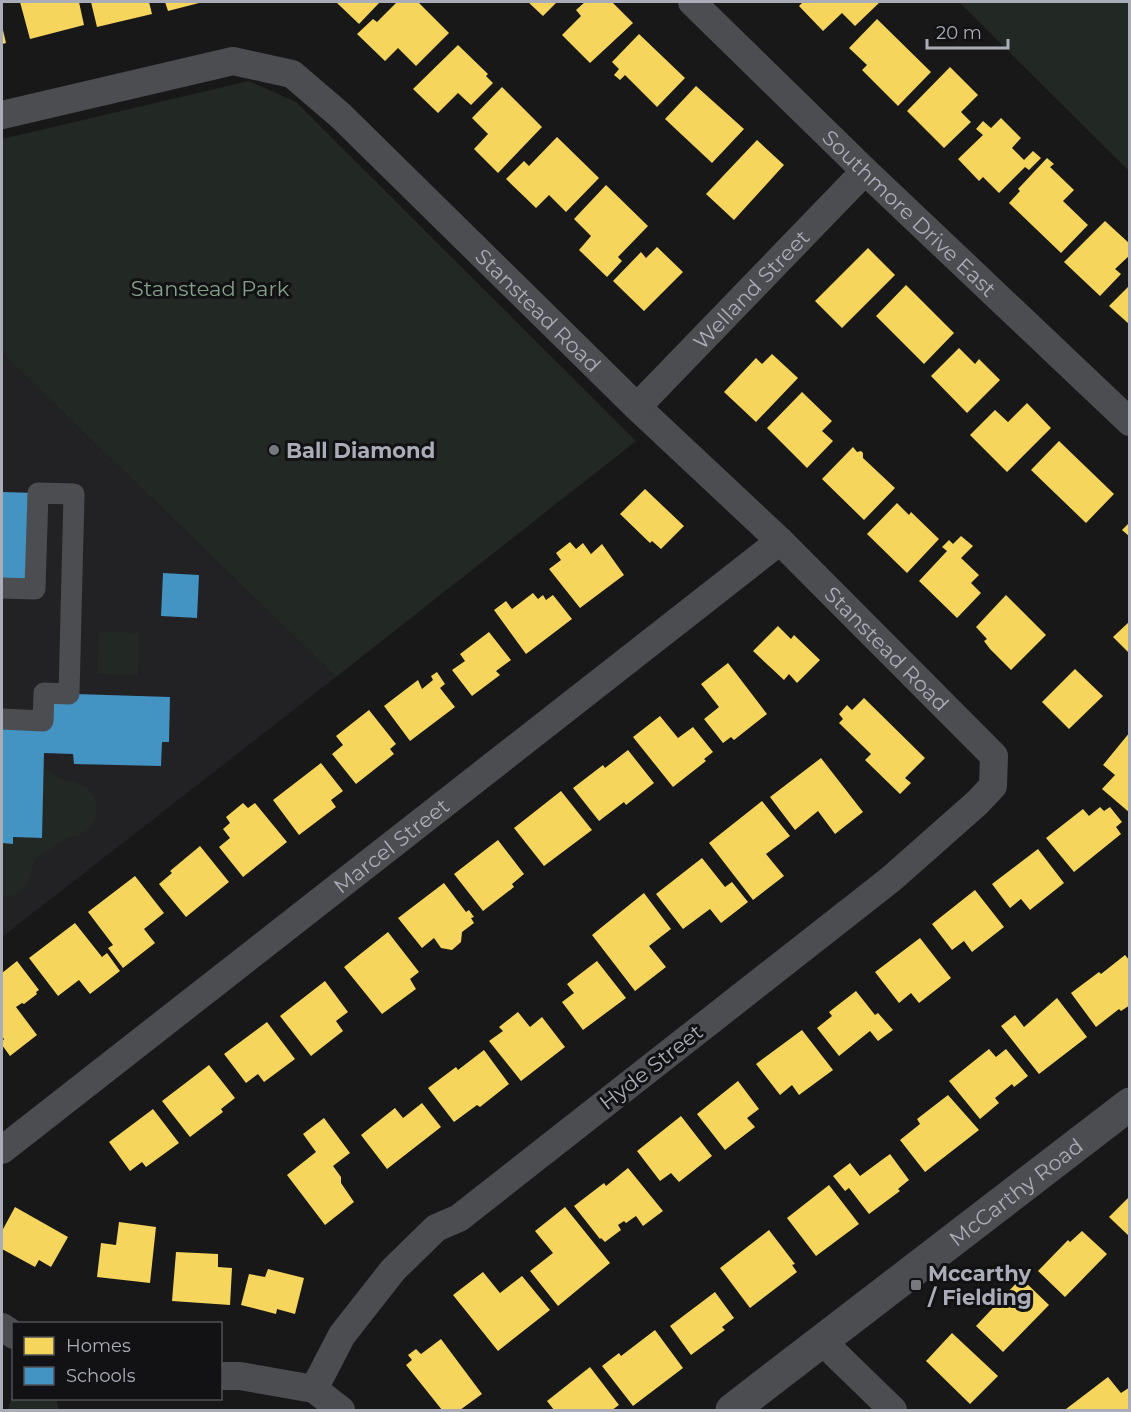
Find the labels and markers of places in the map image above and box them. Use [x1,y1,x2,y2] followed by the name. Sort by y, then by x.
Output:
[286,438,435,463] place label: Ball Diamond
[267,443,281,457] marker: Ball Diamond
[927,1261,1032,1310] place label: Mccarthy / Fielding
[909,1278,923,1292] marker: Mccarthy / Fielding

